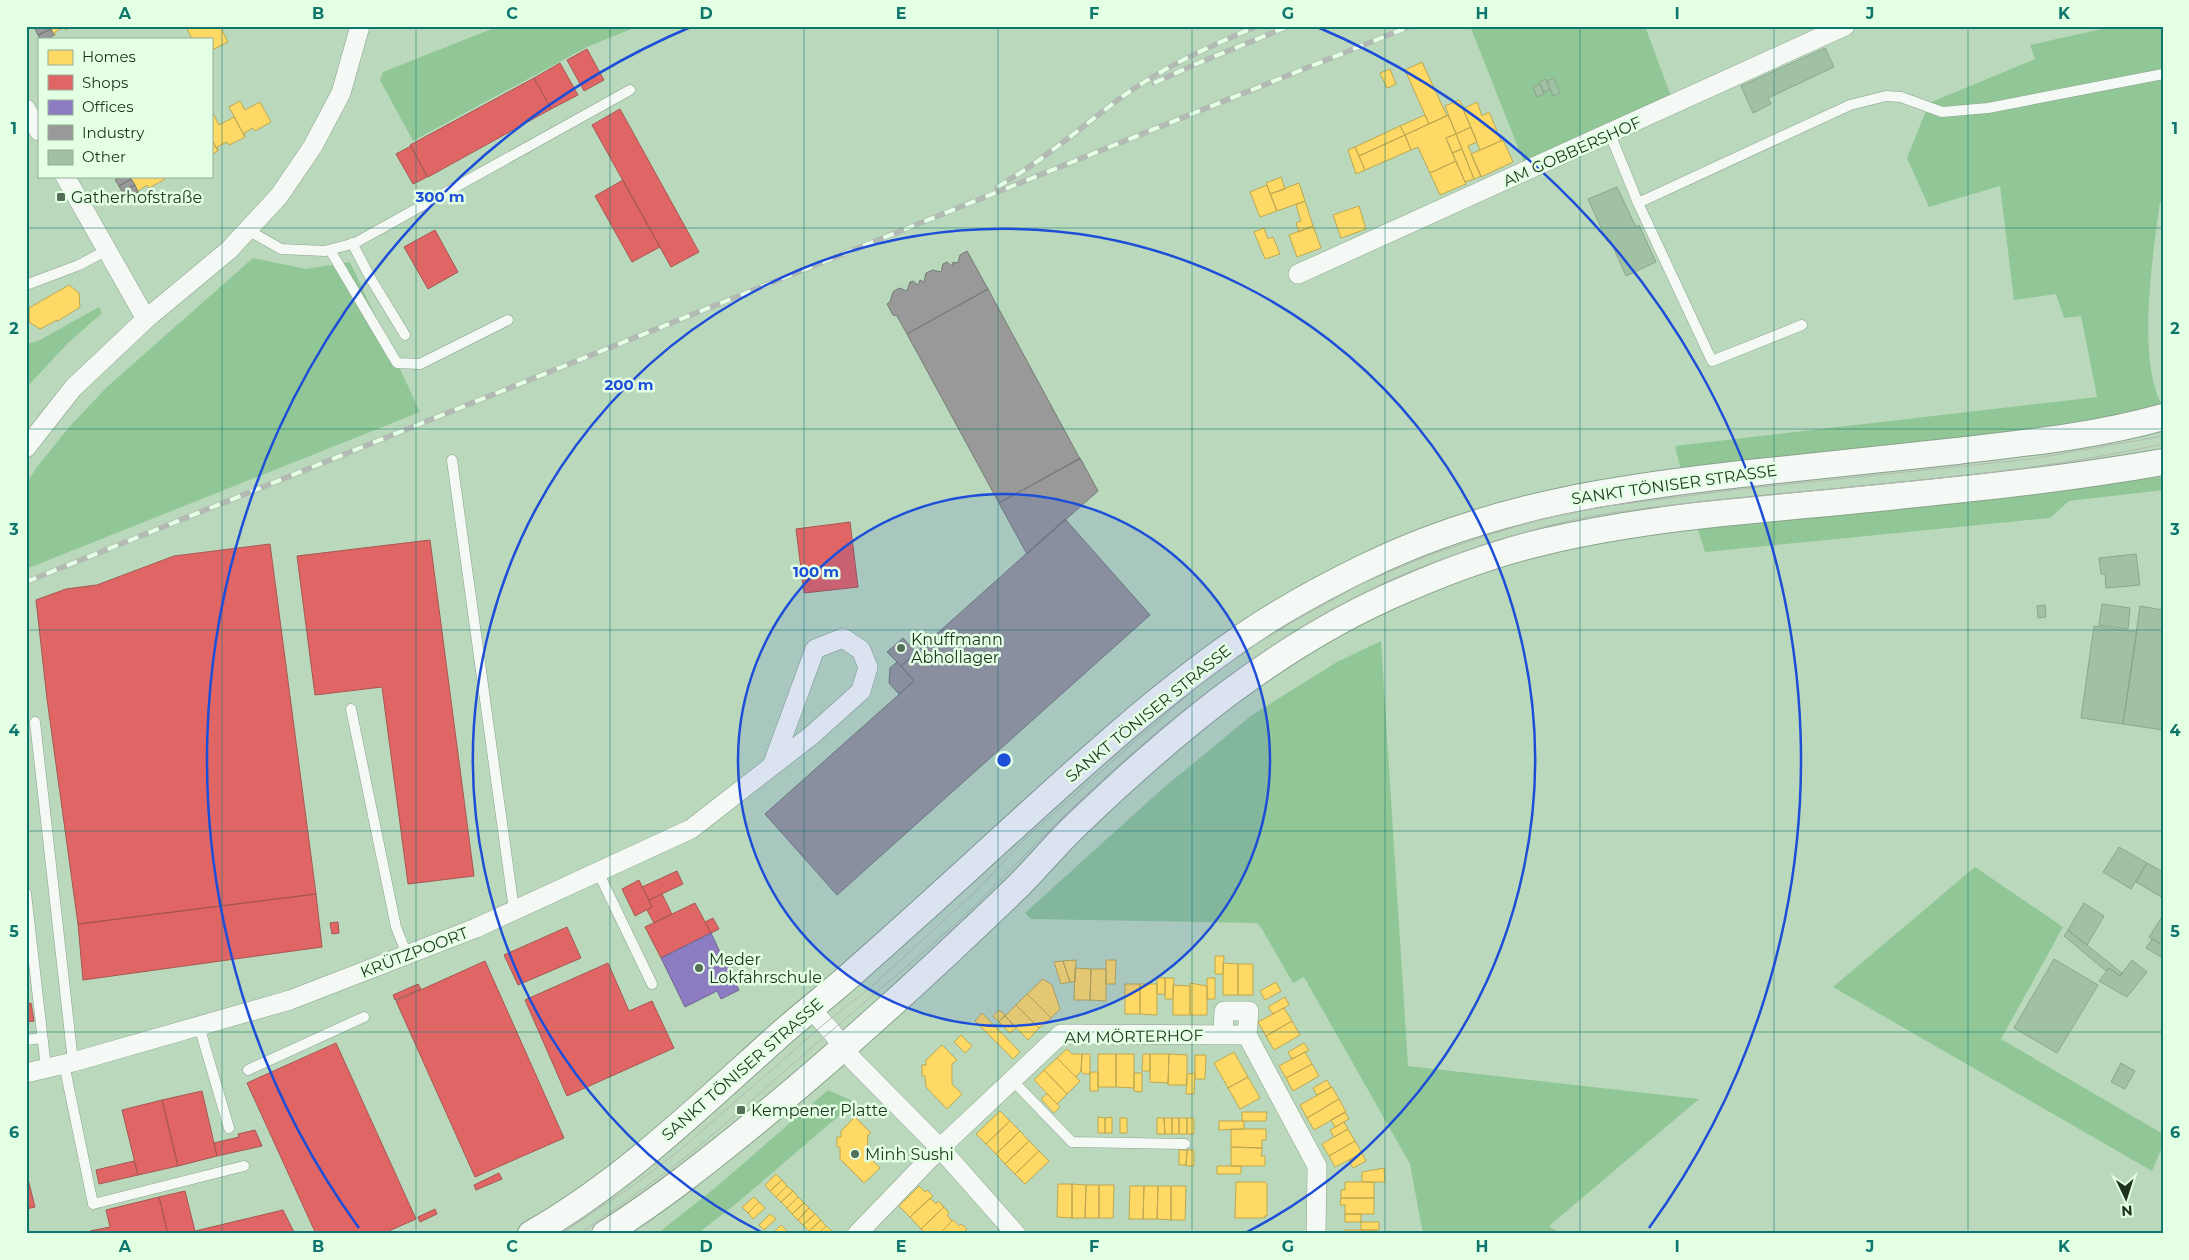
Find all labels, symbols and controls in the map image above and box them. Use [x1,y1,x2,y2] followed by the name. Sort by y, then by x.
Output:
[118,4,132,23] text: A
[312,4,324,23] text: B
[506,4,518,23] text: C
[699,4,713,23] text: D
[896,4,906,23] text: E
[1089,4,1099,23] text: F
[1282,4,1294,23] text: G
[1476,4,1488,23] text: H
[1674,4,1680,23] text: I
[1865,4,1874,23] text: J
[2058,4,2071,23] text: K
[38,38,212,178] legend
[82,47,136,66] text: Homes
[82,73,128,92] text: Shops
[82,97,134,116] text: Offices
[1500,112,1644,191] street label: AM GOBBERSHOF
[11,119,17,138] text: 1
[2172,119,2178,138] text: 1
[82,123,145,142] text: Industry
[82,147,126,166] text: Other
[414,187,465,206] text: 300 m
[71,188,202,207] place label: Gatherhofstraße
[55,191,67,203] marker: Gatherhofstraße
[9,319,19,338] text: 2
[2170,319,2180,338] text: 2
[604,375,654,394] text: 200 m
[1570,460,1778,508] street label: SANKT TÖNISER STRASSE
[8,520,19,539] text: 3
[2169,520,2180,539] text: 3
[793,562,839,581] text: 100 m
[911,630,1003,667] place label: Knuffmann Abhollager
[1061,640,1235,786] street label: SANKT TÖNISER STRASSE
[895,642,907,654] marker: Knuffmann Abhollager
[8,721,20,740] text: 4
[2169,721,2181,740] text: 4
[995,751,1013,769] centre of rings
[9,922,19,941] text: 5
[357,922,472,982] street label: KRÜTZPOORT
[2170,922,2180,941] text: 5
[709,950,822,987] place label: Meder Lokfahrschule
[693,962,705,974] marker: Meder Lokfahrschule
[657,993,827,1145] street label: SANKT TÖNISER STRASSE
[1064,1025,1204,1047] street label: AM MÖRTERHOF
[751,1101,888,1120] place label: Kempener Platte
[735,1104,747,1116] marker: Kempener Platte
[9,1123,19,1142] text: 6
[2170,1123,2180,1142] text: 6
[865,1145,954,1164] place label: Minh Sushi
[849,1148,861,1160] marker: Minh Sushi
[2102,1172,2152,1222] north arrow
[2121,1202,2133,1220] text: N
[118,1237,132,1256] text: A
[312,1237,324,1256] text: B
[506,1237,518,1256] text: C
[699,1237,713,1256] text: D
[896,1237,906,1256] text: E
[1089,1237,1099,1256] text: F
[1282,1237,1294,1256] text: G
[1476,1237,1488,1256] text: H
[1674,1237,1680,1256] text: I
[1865,1237,1874,1256] text: J
[2058,1237,2071,1256] text: K

